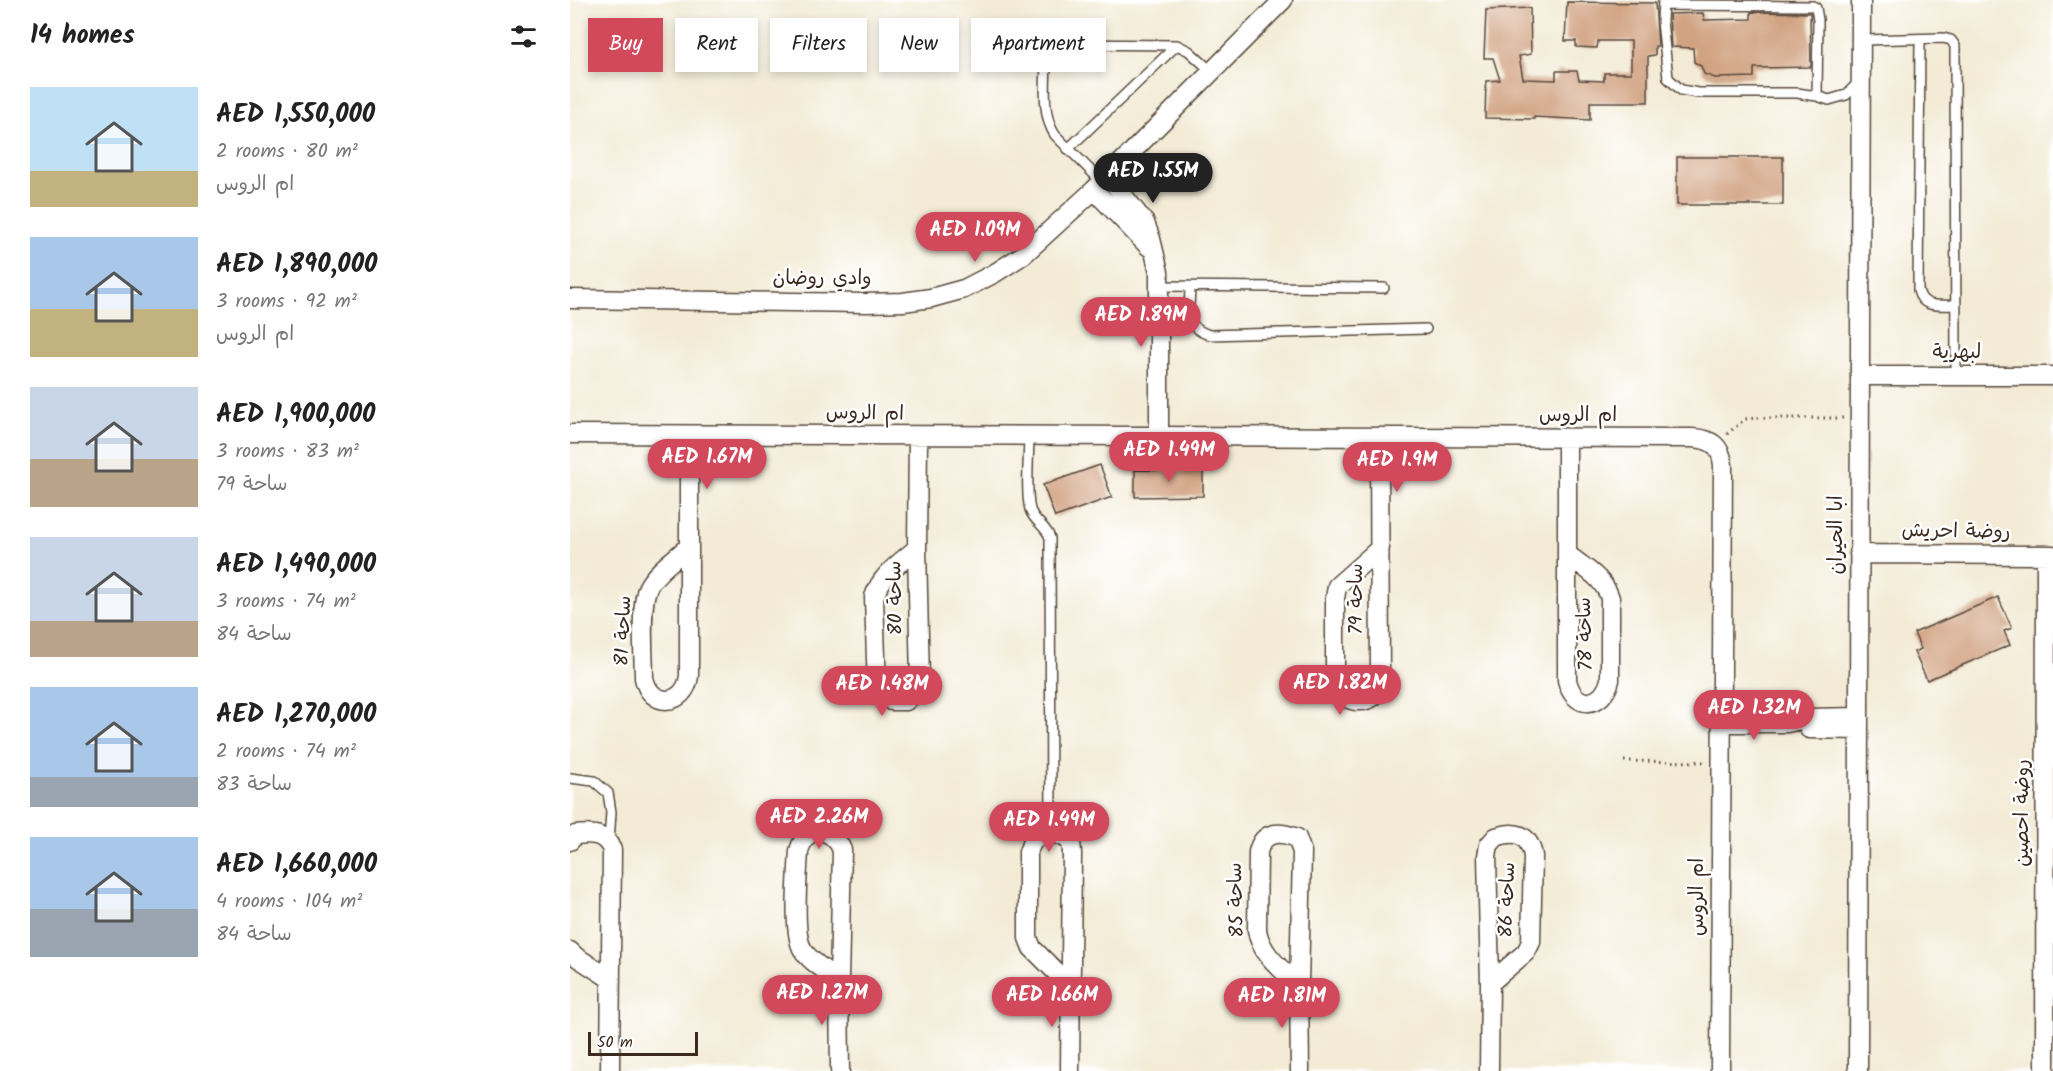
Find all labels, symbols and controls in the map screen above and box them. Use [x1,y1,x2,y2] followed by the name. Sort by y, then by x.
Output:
[30,15,135,57] text: 14 homes
[588,18,663,72] chip: Buy
[675,18,758,72] chip: Rent
[770,18,867,72] chip: Filters
[879,18,959,72] chip: New
[971,18,1106,72] chip: Apartment
[507,20,540,53] icon: filters
[216,94,375,136] text: AED 1,550,000
[78,111,150,183] icon: home
[216,136,358,168] text: 2 rooms · 80 m²
[1084,153,1222,204] pin: AED 1.55M
[1108,156,1198,188] text: AED 1.55M
[216,169,294,201] text: ام الروس
[906,212,1044,263] pin: AED 1.09M
[930,215,1020,247] text: AED 1.09M
[216,244,377,286] text: AED 1,890,000
[78,261,150,333] icon: home
[772,263,872,295] street label: وادي روضان
[216,286,357,318] text: 3 rooms · 92 m²
[1072,297,1210,348] pin: AED 1.89M
[1095,300,1187,332] text: AED 1.89M
[216,319,294,351] text: ام الروس
[1933,337,1981,369] street label: لبهرية
[216,394,375,436] text: AED 1,900,000
[826,397,904,431] street label: ام الروس
[1539,400,1617,432] street label: ام الروس
[78,411,150,483] icon: home
[1100,432,1238,483] pin: AED 1.49M
[1123,435,1215,467] text: AED 1.49M
[216,436,359,468] text: 3 rooms · 83 m²
[638,439,776,490] pin: AED 1.67M
[662,442,752,474] text: AED 1.67M
[1335,442,1459,493] pin: AED 1.9M
[1357,445,1437,477] text: AED 1.9M
[216,469,288,501] text: ساحة 79
[1821,495,1853,575] street label: ابا الحيران
[1901,515,2011,549] street label: روضة احريش
[216,544,376,586] text: AED 1,490,000
[879,560,913,636] street label: ساحة 80
[78,561,150,633] icon: home
[1341,563,1373,635] street label: ساحة 79
[216,586,356,618] text: 3 rooms · 74 m²
[607,595,641,667] street label: ساحة 81
[1569,597,1603,671] street label: ساحة 78
[216,619,292,651] text: ساحة 84
[1271,665,1409,716] pin: AED 1.82M
[813,666,951,717] pin: AED 1.48M
[1293,668,1387,700] text: AED 1.82M
[835,669,929,701] text: AED 1.48M
[1685,690,1823,741] pin: AED 1.32M
[1707,693,1801,725] text: AED 1.32M
[216,694,376,736] text: AED 1,270,000
[78,711,150,783] icon: home
[216,736,356,768] text: 2 rooms · 74 m²
[2007,759,2039,867] street label: روضة احصين
[216,769,292,801] text: ساحة 83
[750,799,888,850] pin: AED 2.26M
[770,802,868,834] text: AED 2.26M
[980,802,1118,853] pin: AED 1.49M
[1003,805,1095,837] text: AED 1.49M
[216,844,377,886] text: AED 1,660,000
[1682,858,1714,936] street label: ام الروس
[78,861,150,933] icon: home
[1220,862,1254,938] street label: ساحة 85
[1491,862,1525,938] street label: ساحة 86
[216,886,362,918] text: 4 rooms · 104 m²
[216,919,292,951] text: ساحة 84
[753,975,891,1026] pin: AED 1.27M
[983,977,1121,1028] pin: AED 1.66M
[776,978,868,1010] text: AED 1.27M
[1213,978,1351,1029] pin: AED 1.81M
[1006,980,1098,1012] text: AED 1.66M
[1238,981,1326,1013] text: AED 1.81M
[588,1029,698,1056] scale bar
[597,1030,633,1055] text: 50 m

